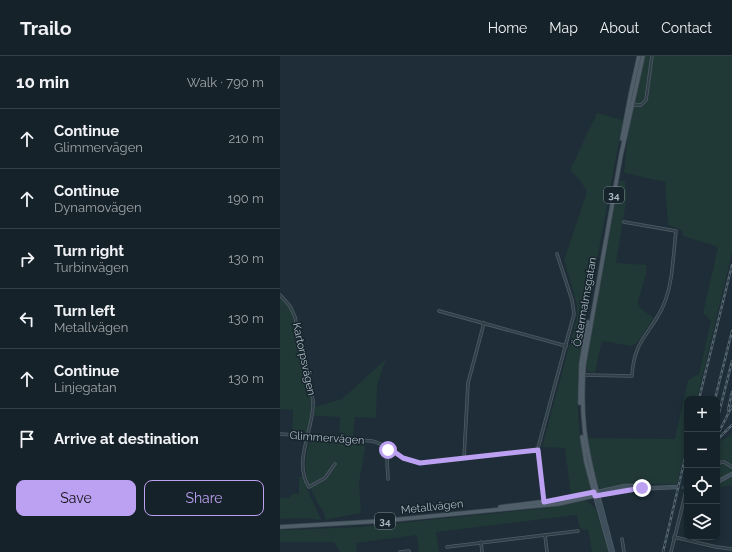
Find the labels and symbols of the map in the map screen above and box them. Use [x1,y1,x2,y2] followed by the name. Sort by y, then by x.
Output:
[604,187,624,203] road number: 34
[571,256,599,348] street label: Östermalmsgatan
[290,321,318,397] street label: Kartorpsvägen
[289,429,365,447] street label: Glimmervägen
[379,441,397,459] route start
[633,479,651,497] route end
[400,497,464,517] street label: Metallvägen
[375,513,395,529] road number: 34

